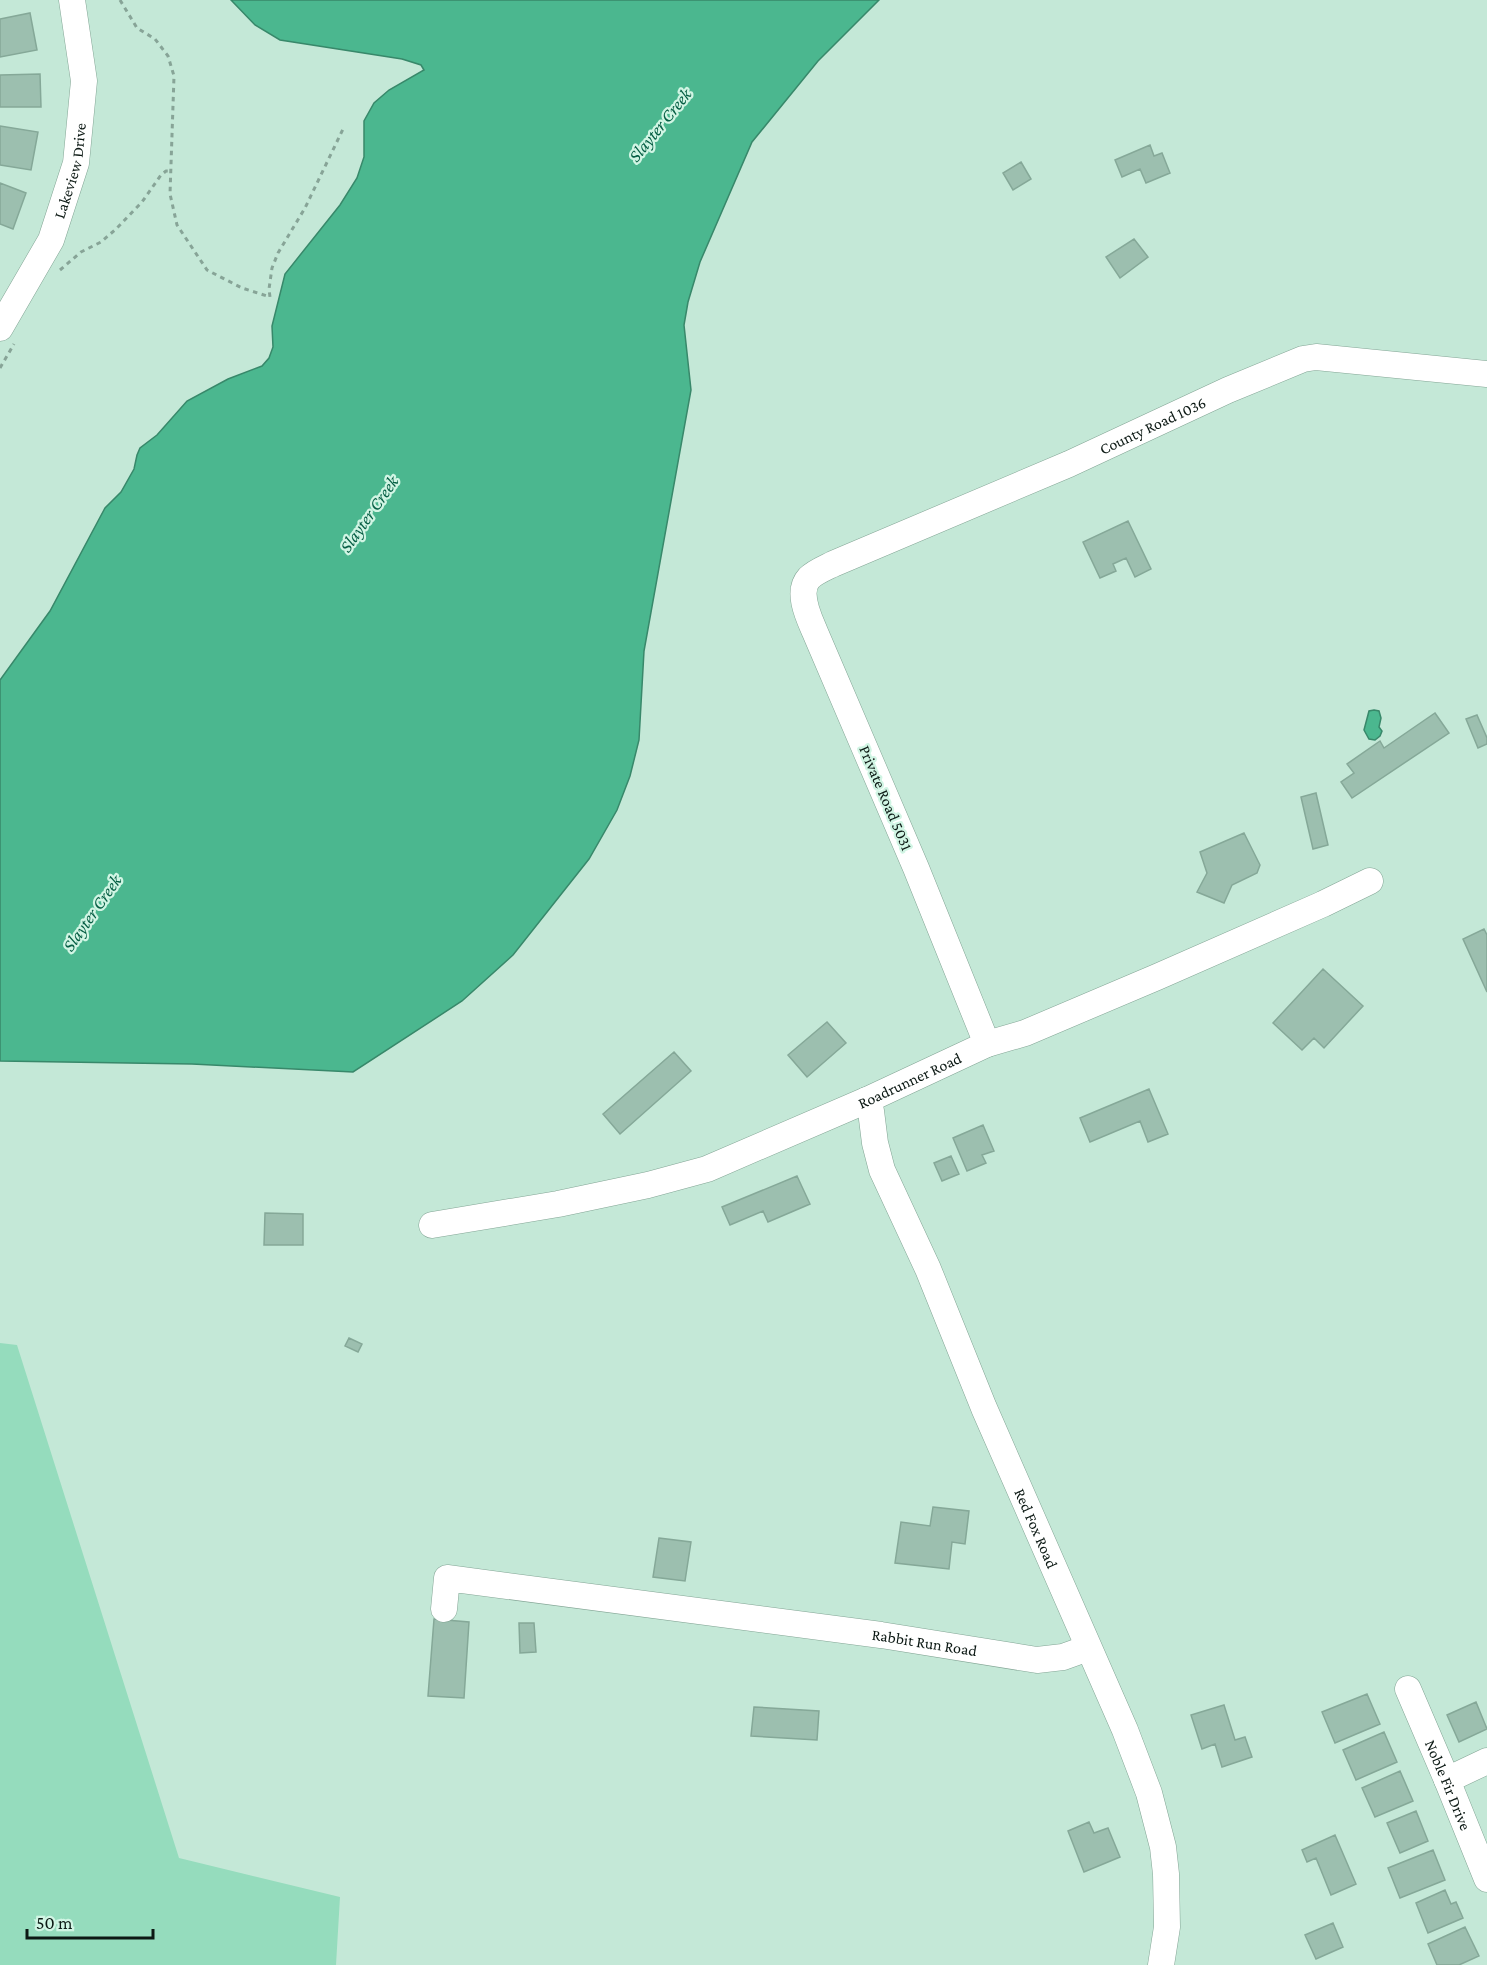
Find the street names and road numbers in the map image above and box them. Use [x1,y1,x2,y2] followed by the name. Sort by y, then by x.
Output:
[50,122,88,221] street label: Lakeview Drive
[1097,393,1208,457] street label: County Road 1036
[856,743,916,853] street label: Private Road 5031
[855,1049,964,1111] street label: Roadrunner Road
[1012,1486,1062,1571] street label: Red Fox Road
[871,1625,979,1659] street label: Rabbit Run Road
[1422,1737,1475,1832] street label: Noble Fir Drive

